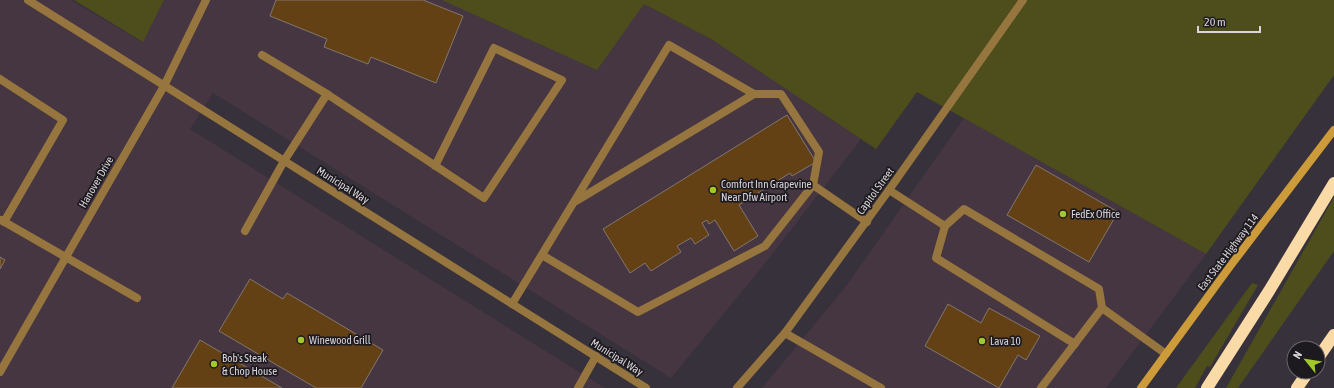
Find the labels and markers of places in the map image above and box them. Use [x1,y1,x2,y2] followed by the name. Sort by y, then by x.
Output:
[721,178,812,203] place label: Comfort Inn Grapevine Near Dfw Airport
[708,185,718,195] marker: Comfort Inn Grapevine Near Dfw Airport
[1071,208,1120,220] place label: FedEx Office
[1058,209,1068,219] marker: FedEx Office
[309,334,371,346] place label: Winewood Grill
[296,335,306,345] marker: Winewood Grill
[990,335,1021,347] place label: Lava 10
[977,336,987,346] marker: Lava 10
[222,352,277,377] place label: Bob's Steak & Chop House
[209,359,219,369] marker: Bob's Steak & Chop House

